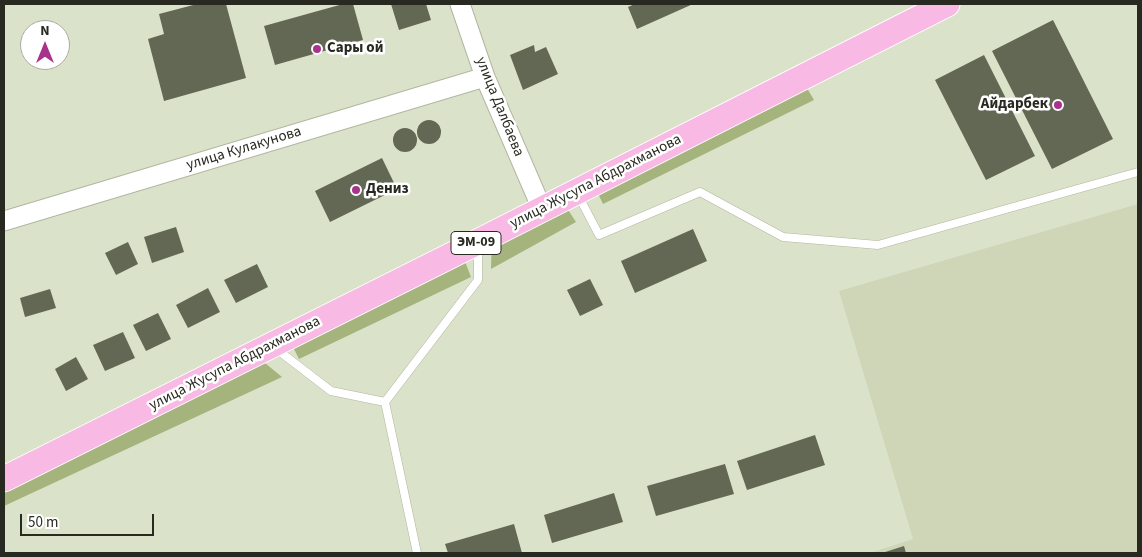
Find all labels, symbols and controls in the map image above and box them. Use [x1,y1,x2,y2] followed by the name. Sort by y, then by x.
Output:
[20,20,70,70] north arrow
[40,21,50,41] text: N
[327,40,383,58] place label: Сары ой
[311,43,323,55] marker: Сары ой
[471,55,527,159] street label: улица Далбаева
[981,96,1048,114] place label: Айдарбек
[1052,99,1064,111] marker: Айдарбек
[184,123,304,175] street label: улица Кулакунова
[507,131,685,233] street label: улица Жусупа Абдрахманова
[366,181,409,199] place label: Дениз
[350,184,362,196] marker: Дениз
[451,232,501,254] road number: ЭМ-09
[146,313,324,415] street label: улица Жусупа Абдрахманова
[22,504,156,536] scale bar
[28,512,58,533] text: 50 m

